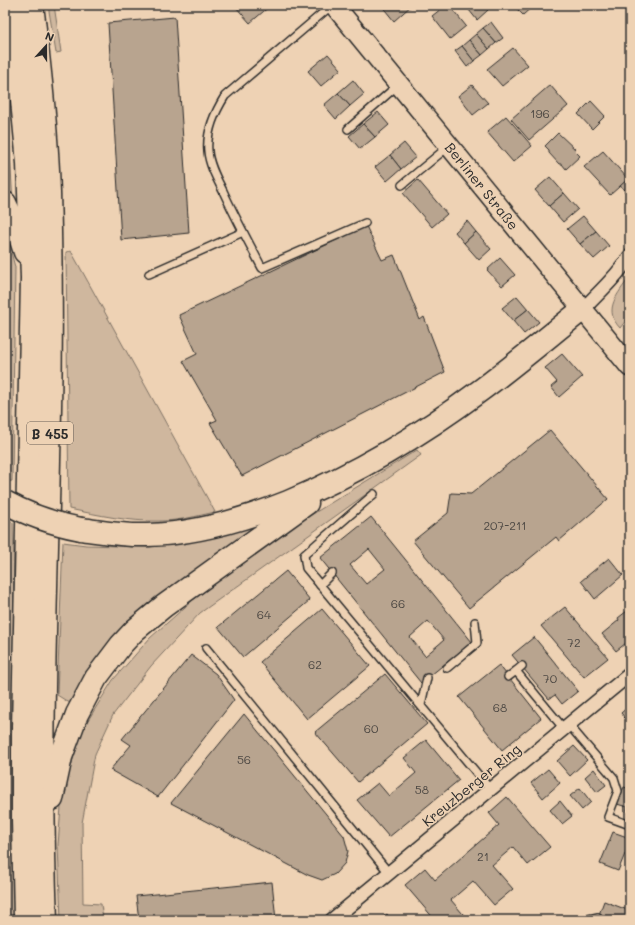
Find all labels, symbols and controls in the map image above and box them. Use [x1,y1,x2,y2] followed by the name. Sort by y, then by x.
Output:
[26,26,66,66] north arrow
[43,28,56,45] text: N
[530,105,550,121] house number: 196
[441,138,523,234] street label: Berliner Straße
[27,422,73,444] road number: B 455
[483,517,527,533] house number: 207-211
[391,595,405,611] house number: 66
[257,606,271,622] house number: 64
[567,634,581,650] house number: 72
[308,656,322,672] house number: 62
[543,670,558,686] house number: 70
[493,699,507,715] house number: 68
[364,720,379,736] house number: 60
[418,739,524,831] street label: Kreuzberger Ring
[237,751,251,767] house number: 56
[415,781,429,797] house number: 58
[477,848,489,864] house number: 21

